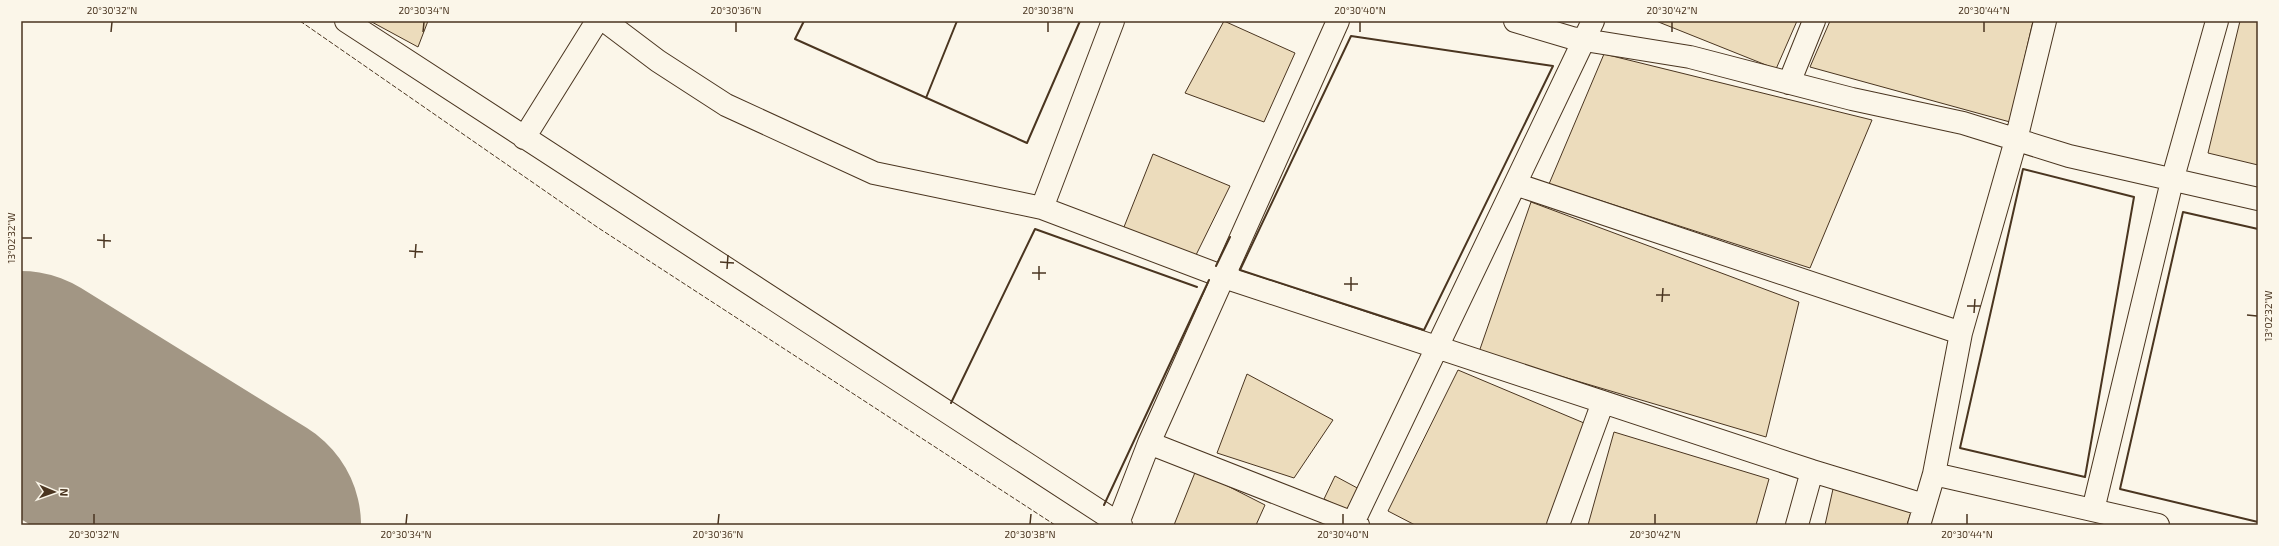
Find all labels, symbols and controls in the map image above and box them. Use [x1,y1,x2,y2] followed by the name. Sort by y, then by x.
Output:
[87,4,137,16] text: 20°30'32"N
[398,4,450,16] text: 20°30'34"N
[711,4,761,16] text: 20°30'36"N
[1022,4,1074,16] text: 20°30'38"N
[1334,4,1386,16] text: 20°30'40"N
[1646,4,1698,16] text: 20°30'42"N
[1958,4,2010,16] text: 20°30'44"N
[5,212,17,264] text: 13°02'32"W
[2262,290,2274,342] text: 13°02'32"W
[34,472,74,512] north arrow
[58,488,71,497] text: N
[69,528,119,540] text: 20°30'32"N
[380,528,432,540] text: 20°30'34"N
[693,528,743,540] text: 20°30'36"N
[1004,528,1056,540] text: 20°30'38"N
[1317,528,1369,540] text: 20°30'40"N
[1629,528,1681,540] text: 20°30'42"N
[1941,528,1993,540] text: 20°30'44"N

